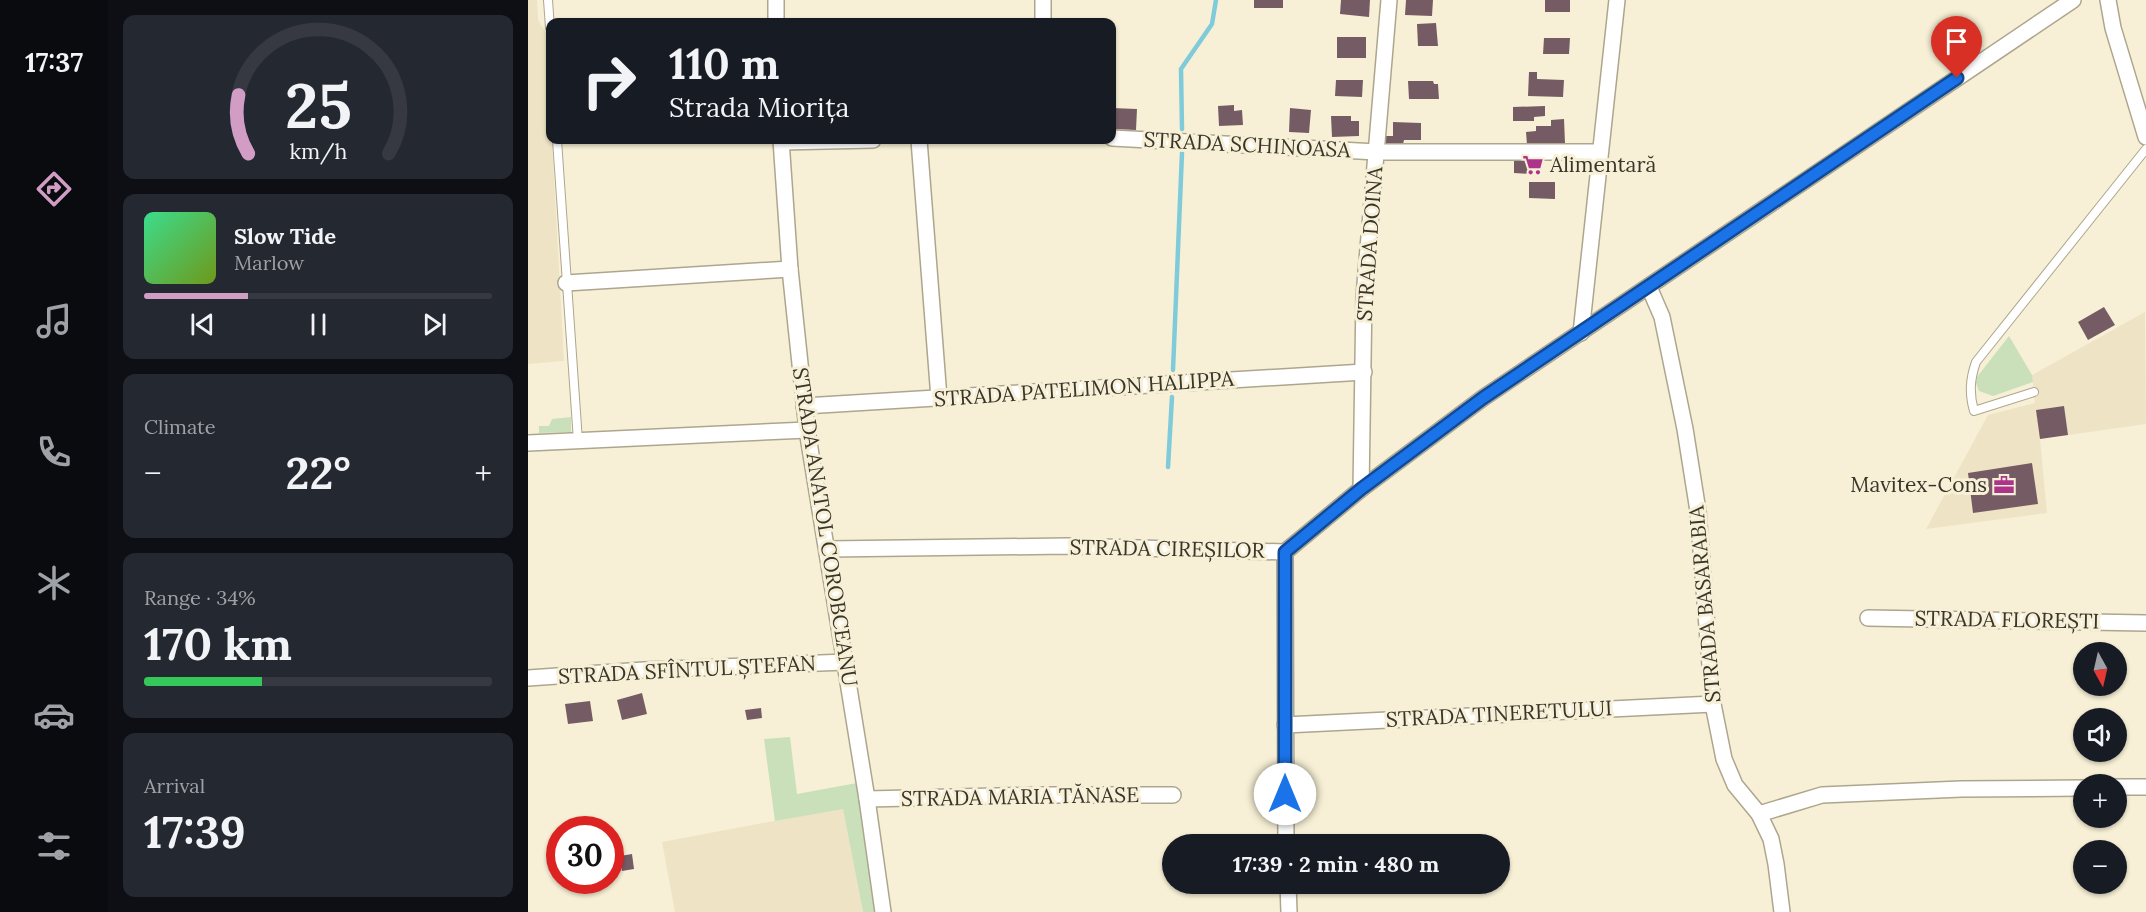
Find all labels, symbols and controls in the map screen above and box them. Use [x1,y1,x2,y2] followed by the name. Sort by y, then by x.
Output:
[1931,16,1982,78] pin
[1940,25,1973,58] icon: arrive
[669,37,780,91] text: 110 m
[570,42,648,120] icon: right
[25,45,83,79] text: 17:37
[285,65,351,145] text: 25
[669,90,850,124] text: Strada Miorița
[1143,126,1352,163] street label: STRADA SCHINOASA
[289,138,347,166] text: km/h
[1549,151,1656,178] place label: Alimentară
[1521,153,1545,177] supermarket icon: Alimentară
[1351,165,1388,322] street label: STRADA DOINA
[33,168,75,210] icon: directions
[234,222,336,250] text: Slow Tide
[234,250,304,275] text: Marlow
[33,300,75,342] icon: music
[186,308,219,341] icon: previous
[302,308,335,341] icon: pause
[418,308,451,341] icon: next
[933,364,1236,412] street label: STRADA PATELIMON HALIPPA
[787,365,864,689] street label: STRADA ANATOL COROBCEANU
[144,414,216,439] text: Climate
[33,431,75,473] icon: phone
[285,444,351,501] text: 22°
[144,452,162,494] text: −
[474,452,492,494] text: +
[1850,471,1987,498] place label: Mavitex-Cons
[1992,473,2016,497] office icon: Mavitex-Cons
[1682,504,1727,704] street label: STRADA BASARABIA
[1069,533,1266,564] street label: STRADA CIREȘILOR
[33,562,75,604] icon: climate
[144,585,256,610] text: Range · 34%
[1914,604,2100,635] street label: STRADA FLOREȘTI
[144,615,292,672] text: 170 km
[2073,642,2127,696] north arrow
[2073,642,2127,894] map controls
[557,649,817,690] street label: STRADA SFÎNTUL ȘTEFAN
[33,694,75,736] icon: car
[1385,694,1613,733] street label: STRADA TINERETULUI
[2073,708,2127,762] button: sound
[1253,762,1317,826] position arrow
[144,773,205,798] text: Arrival
[2073,774,2127,828] button: +
[901,781,1139,812] street label: STRADA MARIA TĂNASE
[144,803,246,860] text: 17:39
[546,816,624,894] speed limit sign: 30
[33,825,75,867] icon: filters
[2073,840,2127,894] button: −
[1233,850,1439,878] text: 17:39 · 2 min · 480 m

